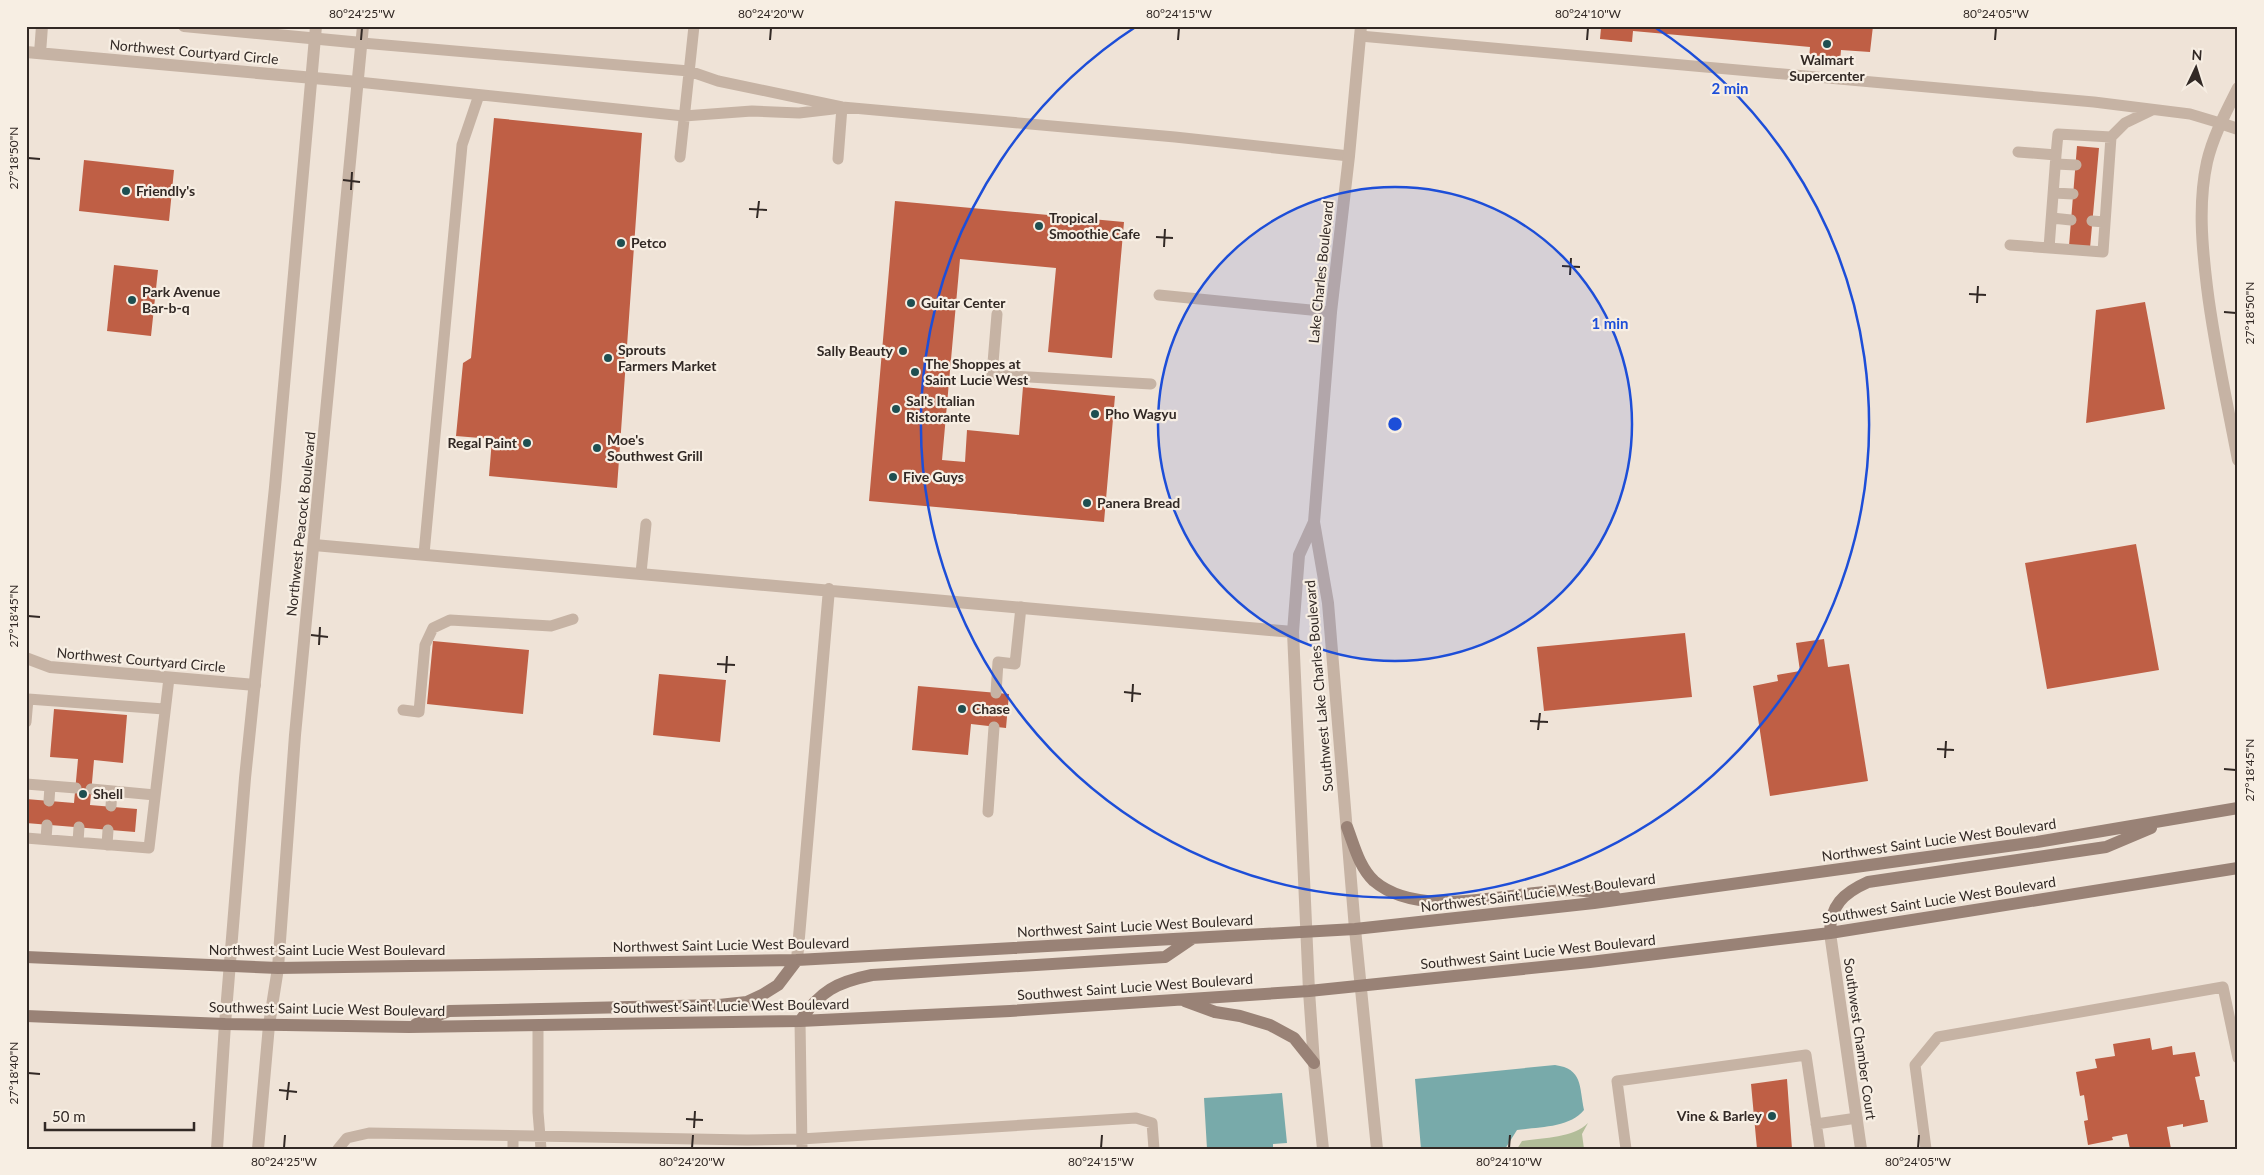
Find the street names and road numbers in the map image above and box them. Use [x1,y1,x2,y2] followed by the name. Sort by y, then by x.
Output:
[109,36,279,67] street label: Northwest Courtyard Circle
[1305,200,1336,344] street label: Lake Charles Boulevard
[282,431,319,617] street label: Northwest Peacock Boulevard
[1301,580,1336,793] street label: Southwest Lake Charles Boulevard
[56,644,226,675] street label: Northwest Courtyard Circle
[1821,815,2057,864] street label: Northwest Saint Lucie West Boulevard
[1420,870,1656,915] street label: Northwest Saint Lucie West Boulevard
[1821,873,2057,926] street label: Southwest Saint Lucie West Boulevard
[1016,911,1254,940] street label: Northwest Saint Lucie West Boulevard
[1420,931,1656,972] street label: Southwest Saint Lucie West Boulevard
[613,934,849,955] street label: Northwest Saint Lucie West Boulevard
[209,941,445,958] street label: Northwest Saint Lucie West Boulevard
[1841,957,1880,1121] street label: Southwest Chamber Court
[1017,970,1253,1003] street label: Southwest Saint Lucie West Boulevard
[613,995,849,1016] street label: Southwest Saint Lucie West Boulevard
[209,998,445,1019] street label: Southwest Saint Lucie West Boulevard

